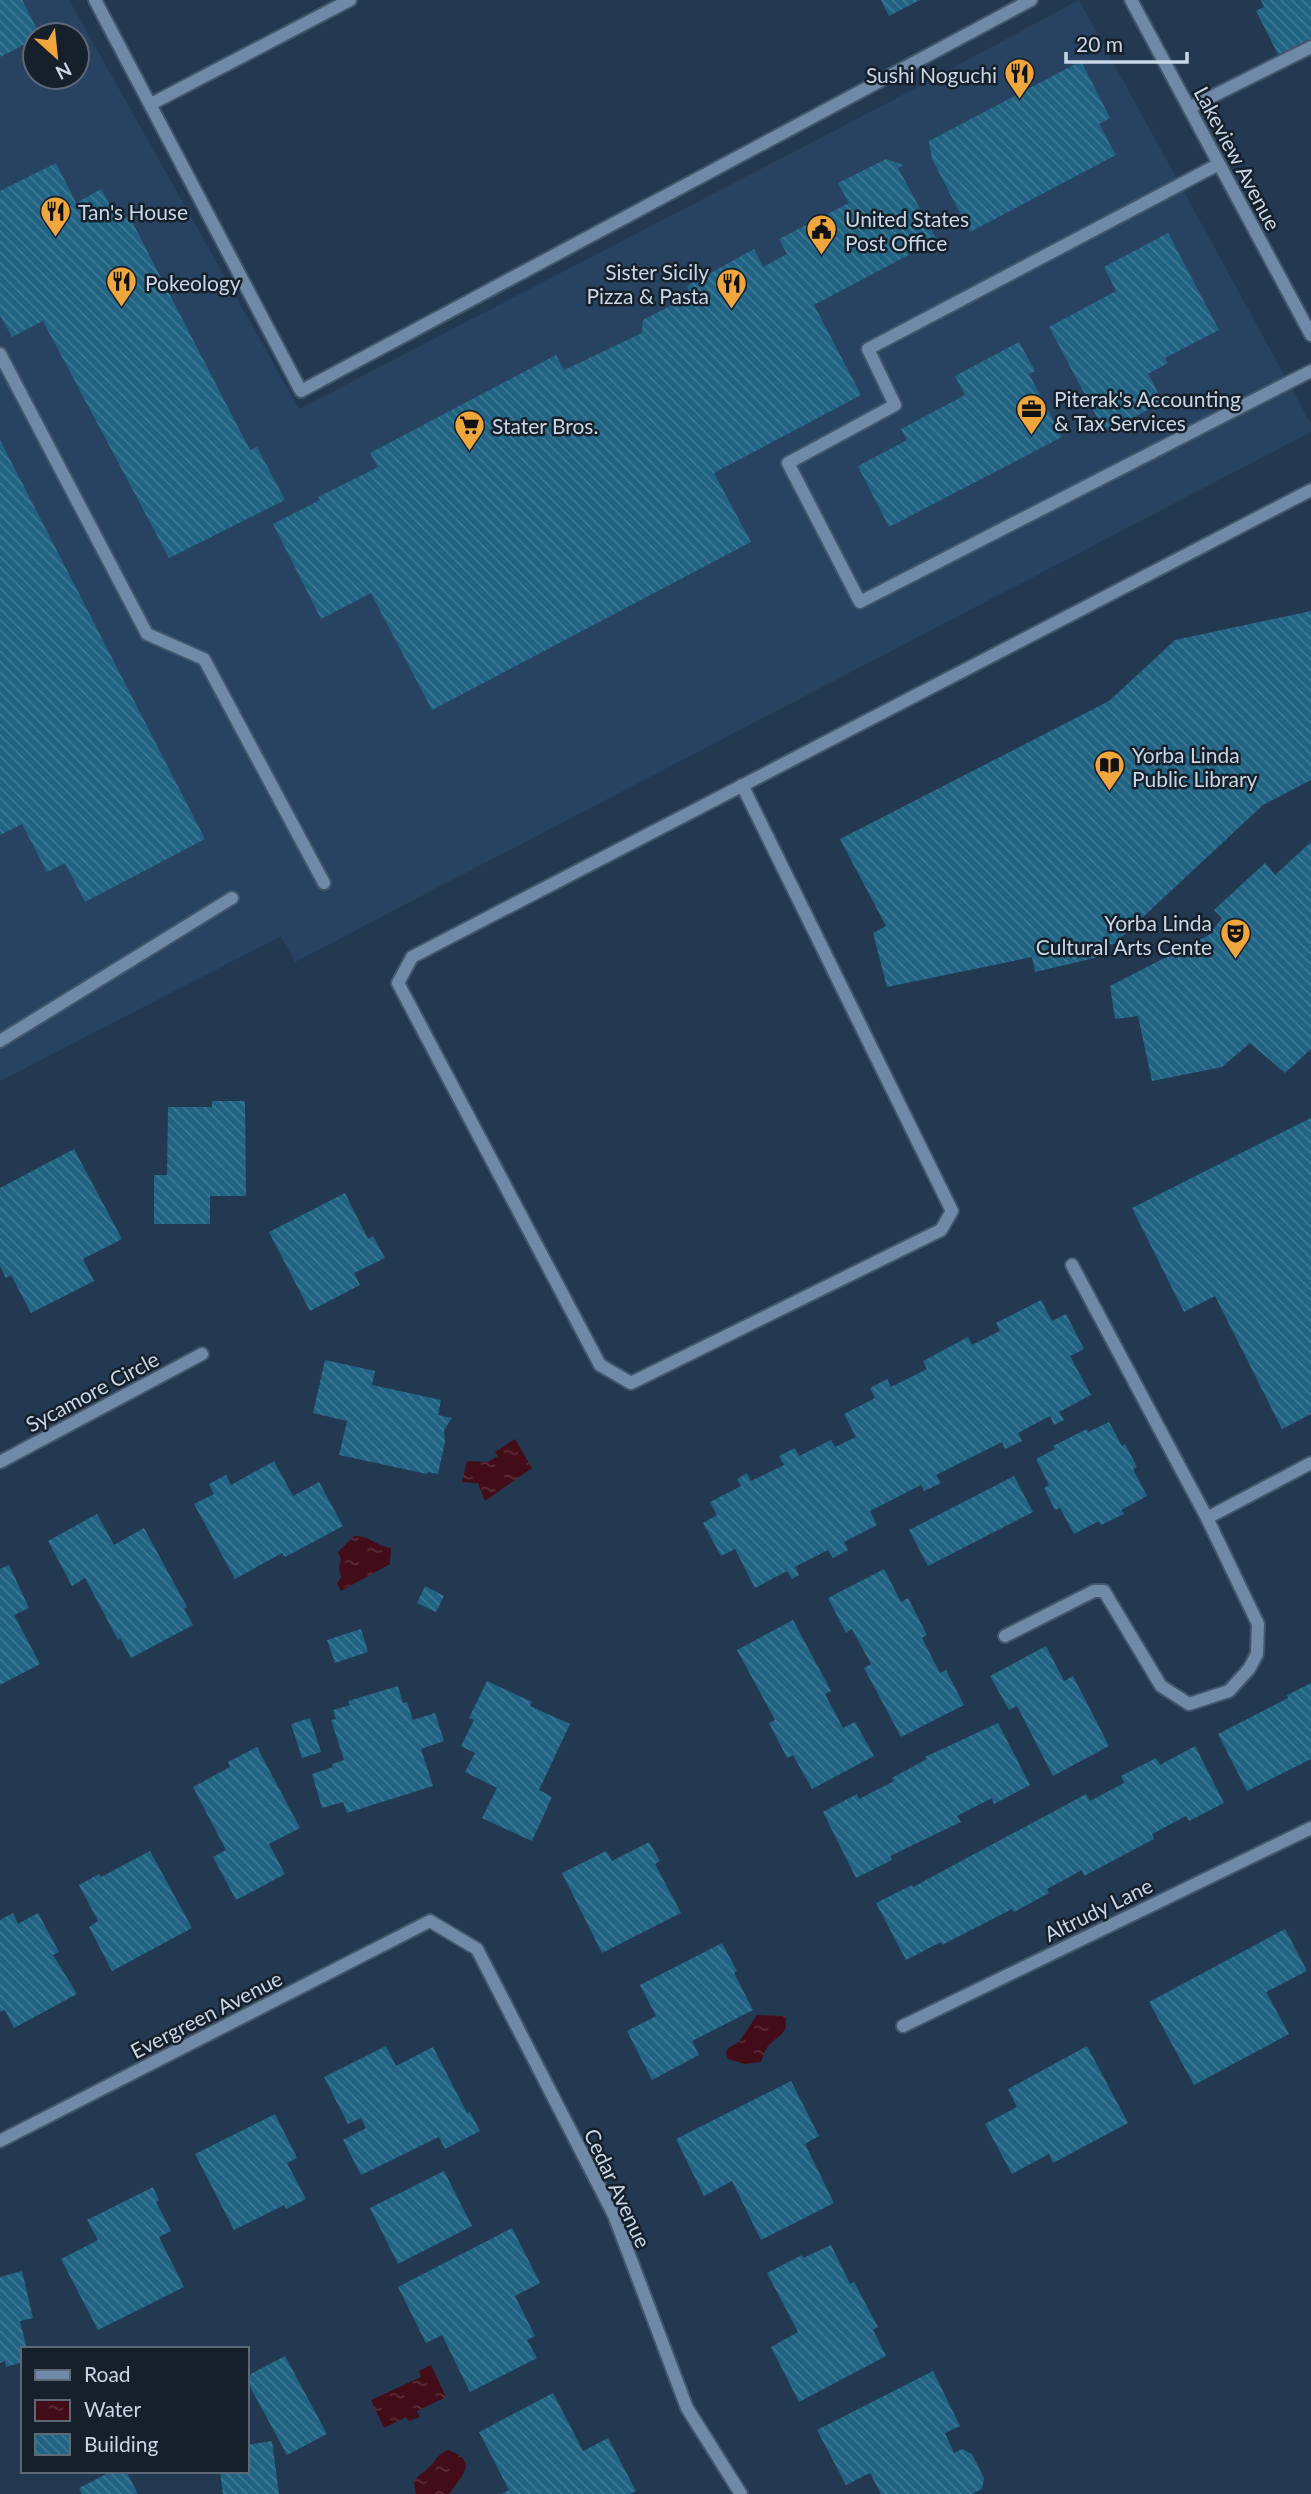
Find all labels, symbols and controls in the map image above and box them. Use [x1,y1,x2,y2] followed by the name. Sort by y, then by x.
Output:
[21,21,91,91] north arrow
[1066,21,1187,65] scale bar
[1076,31,1123,56] text: 20 m
[1003,57,1037,101] restaurant icon: Sushi Noguchi
[52,58,76,85] text: N
[866,62,997,87] place label: Sushi Noguchi
[1190,82,1286,234] street label: Lakeview Avenue
[38,194,72,238] restaurant icon: Tan's House
[78,199,188,224] place label: Tan's House
[845,206,969,255] place label: United States Post Office
[805,213,839,257] public building icon: United States Post Office
[587,259,709,308] place label: Sister Sicily Pizza & Pasta
[105,265,139,309] restaurant icon: Pokeology
[715,266,749,310] restaurant icon: Sister Sicily Pizza & Pasta
[145,270,241,295] place label: Pokeology
[1054,386,1241,435] place label: Piterak's Accounting & Tax Services
[1014,393,1048,437] office icon: Piterak's Accounting & Tax Services
[452,408,486,452] supermarket icon: Stater Bros.
[492,413,598,438] place label: Stater Bros.
[1132,742,1258,791] place label: Yorba Linda Public Library
[1092,749,1126,793] library icon: Yorba Linda Public Library
[1036,910,1212,959] place label: Yorba Linda Cultural Arts Cente
[1218,917,1252,961] theatre icon: Yorba Linda Cultural Arts Cente
[21,1345,163,1437] street label: Sycamore Circle
[1040,1872,1156,1946] street label: Altrudy Lane
[126,1965,286,2063] street label: Evergreen Avenue
[580,2124,656,2252] street label: Cedar Avenue
[21,2347,248,2473] legend
[84,2361,131,2386] text: Road
[84,2396,141,2421] text: Water
[84,2431,159,2456] text: Building

